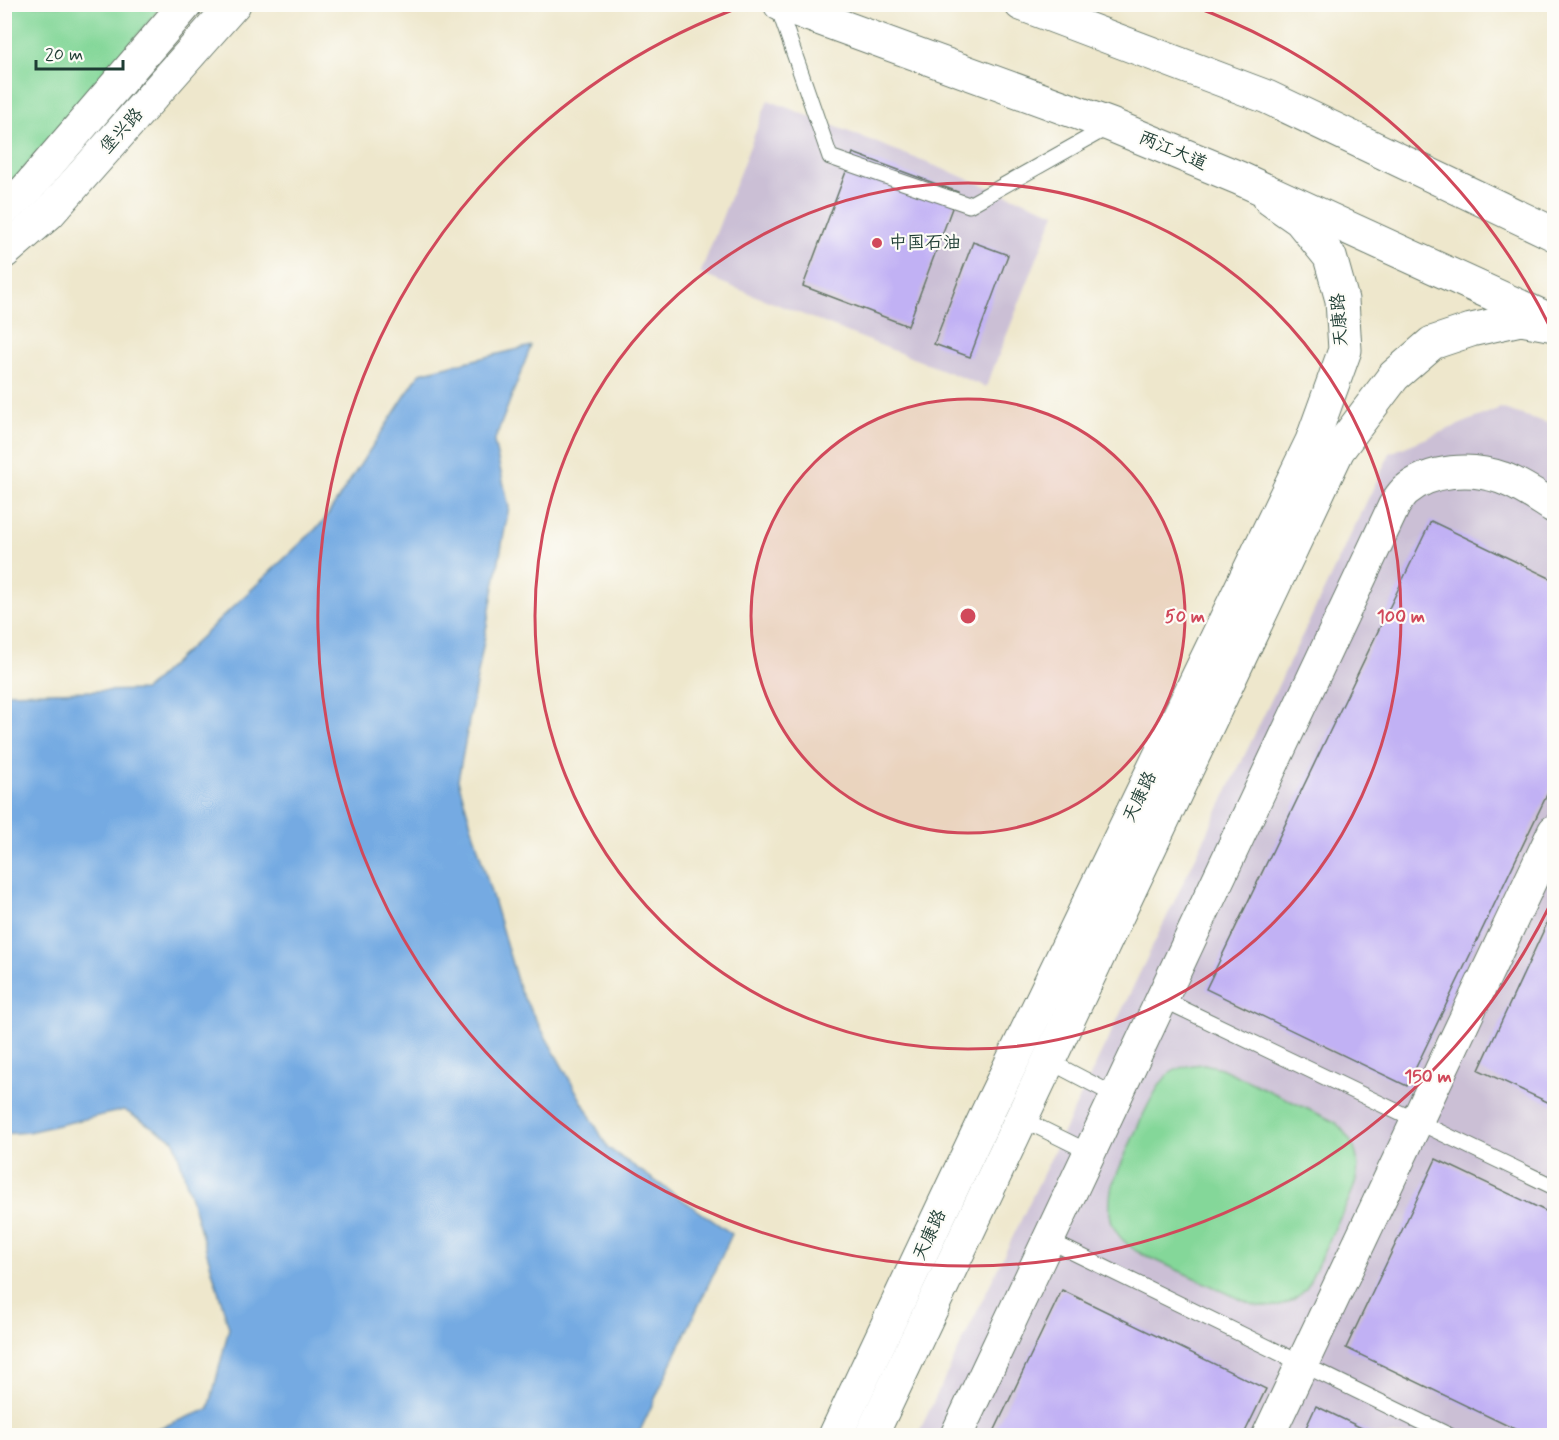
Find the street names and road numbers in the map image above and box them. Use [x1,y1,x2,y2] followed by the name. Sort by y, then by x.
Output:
[95,103,149,159] street label: 堡兴路
[1135,126,1211,176] street label: 两江大道
[1326,292,1354,348] street label: 天康路
[1117,767,1163,827] street label: 天康路
[908,1205,952,1265] street label: 天康路

